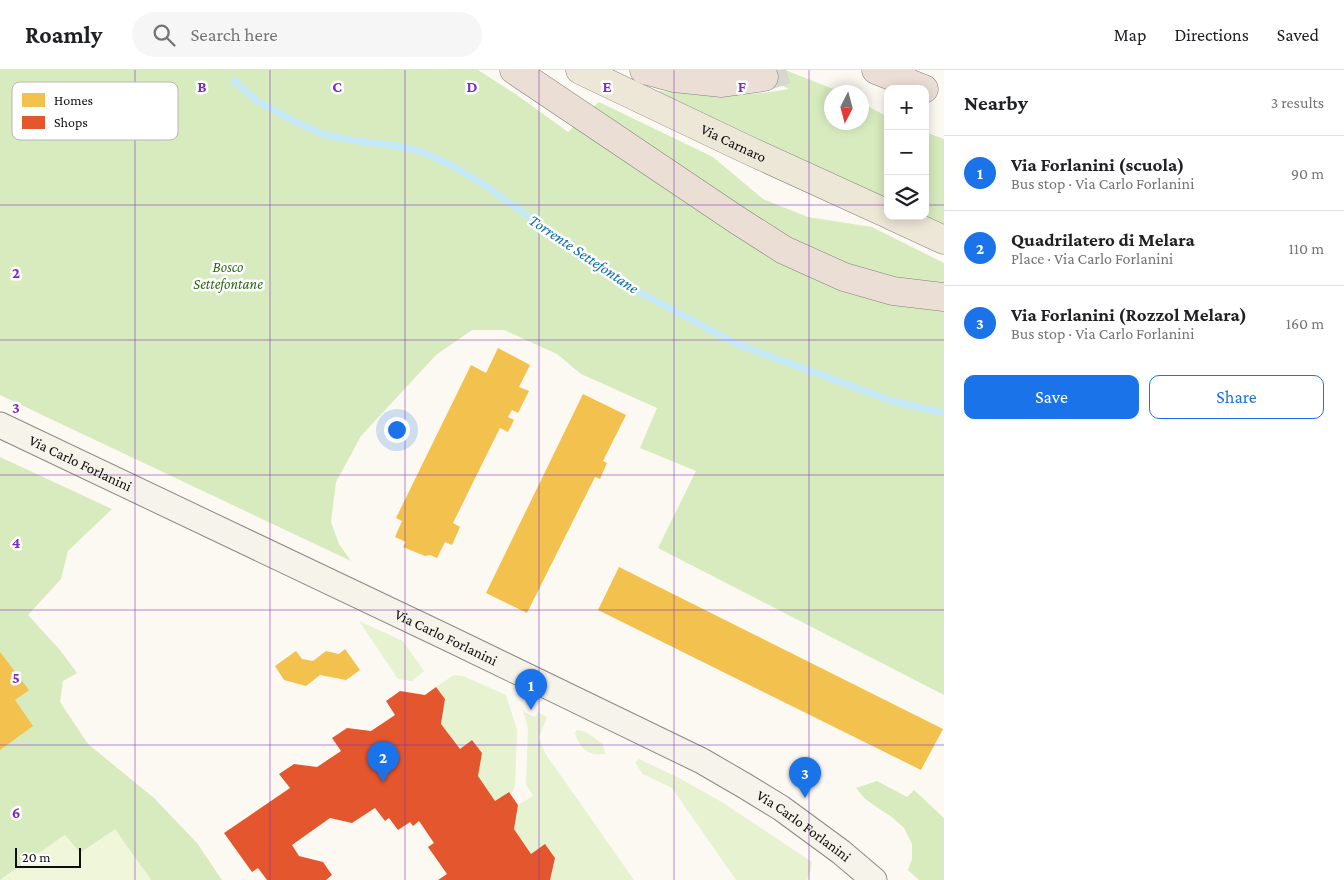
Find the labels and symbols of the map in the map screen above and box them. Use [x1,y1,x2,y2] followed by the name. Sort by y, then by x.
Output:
[197,78,207,95] text: B
[332,78,342,95] text: C
[466,78,478,95] text: D
[602,78,612,95] text: E
[738,78,747,95] text: F
[12,82,178,140] legend
[824,85,869,130] north arrow
[54,92,93,108] text: Homes
[54,114,88,130] text: Shops
[698,121,769,165] street label: Via Carnaro
[526,211,642,298] water label: Torrente Settefontane
[193,259,263,293] park label: Bosco Settefontane
[12,264,20,281] text: 2
[12,399,20,416] text: 3
[384,417,410,443] your location
[26,432,134,494] street label: Via Carlo Forlanini
[12,534,21,551] text: 4
[392,606,500,669] street label: Via Carlo Forlanini
[12,669,20,686] text: 5
[515,669,547,710] pin: 1
[367,741,399,782] pin: 2
[789,757,821,798] pin: 3
[754,787,854,865] street label: Via Carlo Forlanini
[12,804,20,821] text: 6
[15,845,81,868] scale bar

